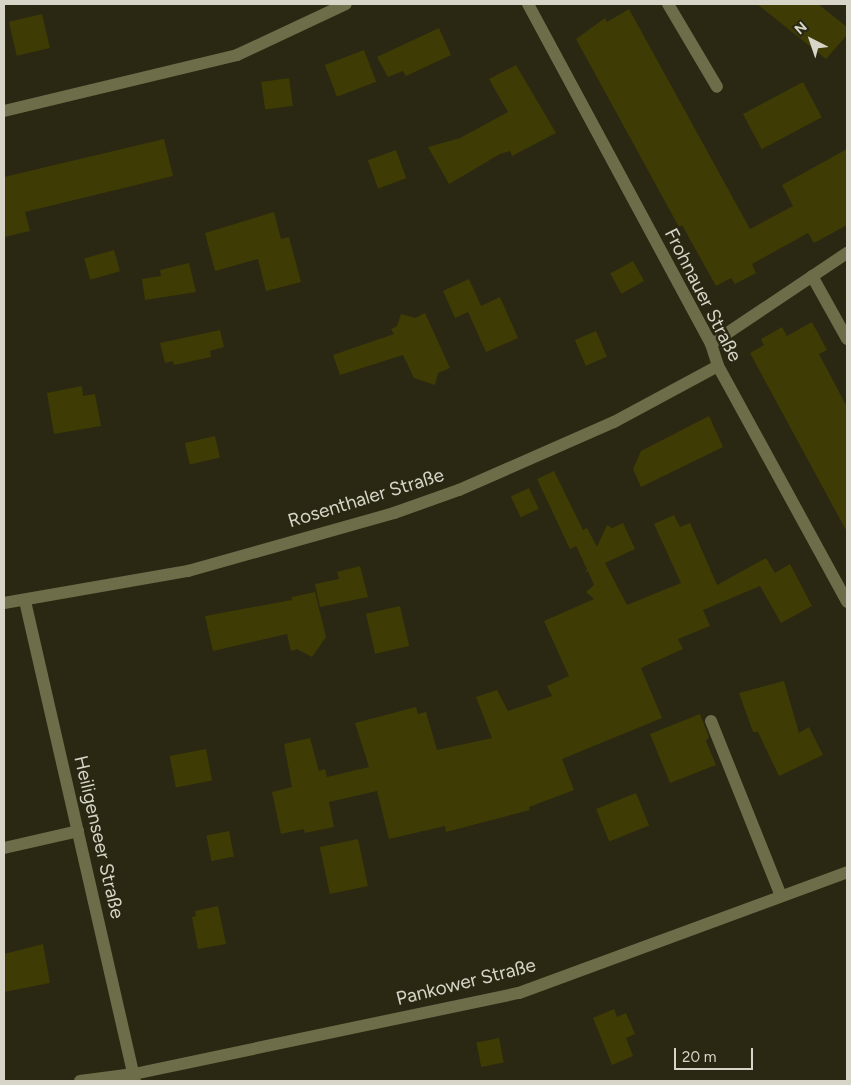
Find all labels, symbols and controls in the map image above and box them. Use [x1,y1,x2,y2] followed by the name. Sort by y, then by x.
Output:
[786,15,836,65] north arrow
[791,18,810,38] text: N
[660,225,746,365] street label: Frohnauer Straße
[285,463,447,533] street label: Rosenthaler Straße
[69,753,129,921] street label: Heiligenseer Straße
[394,954,538,1010] street label: Pankower Straße
[676,1038,755,1070] scale bar
[682,1048,716,1066] text: 20 m

